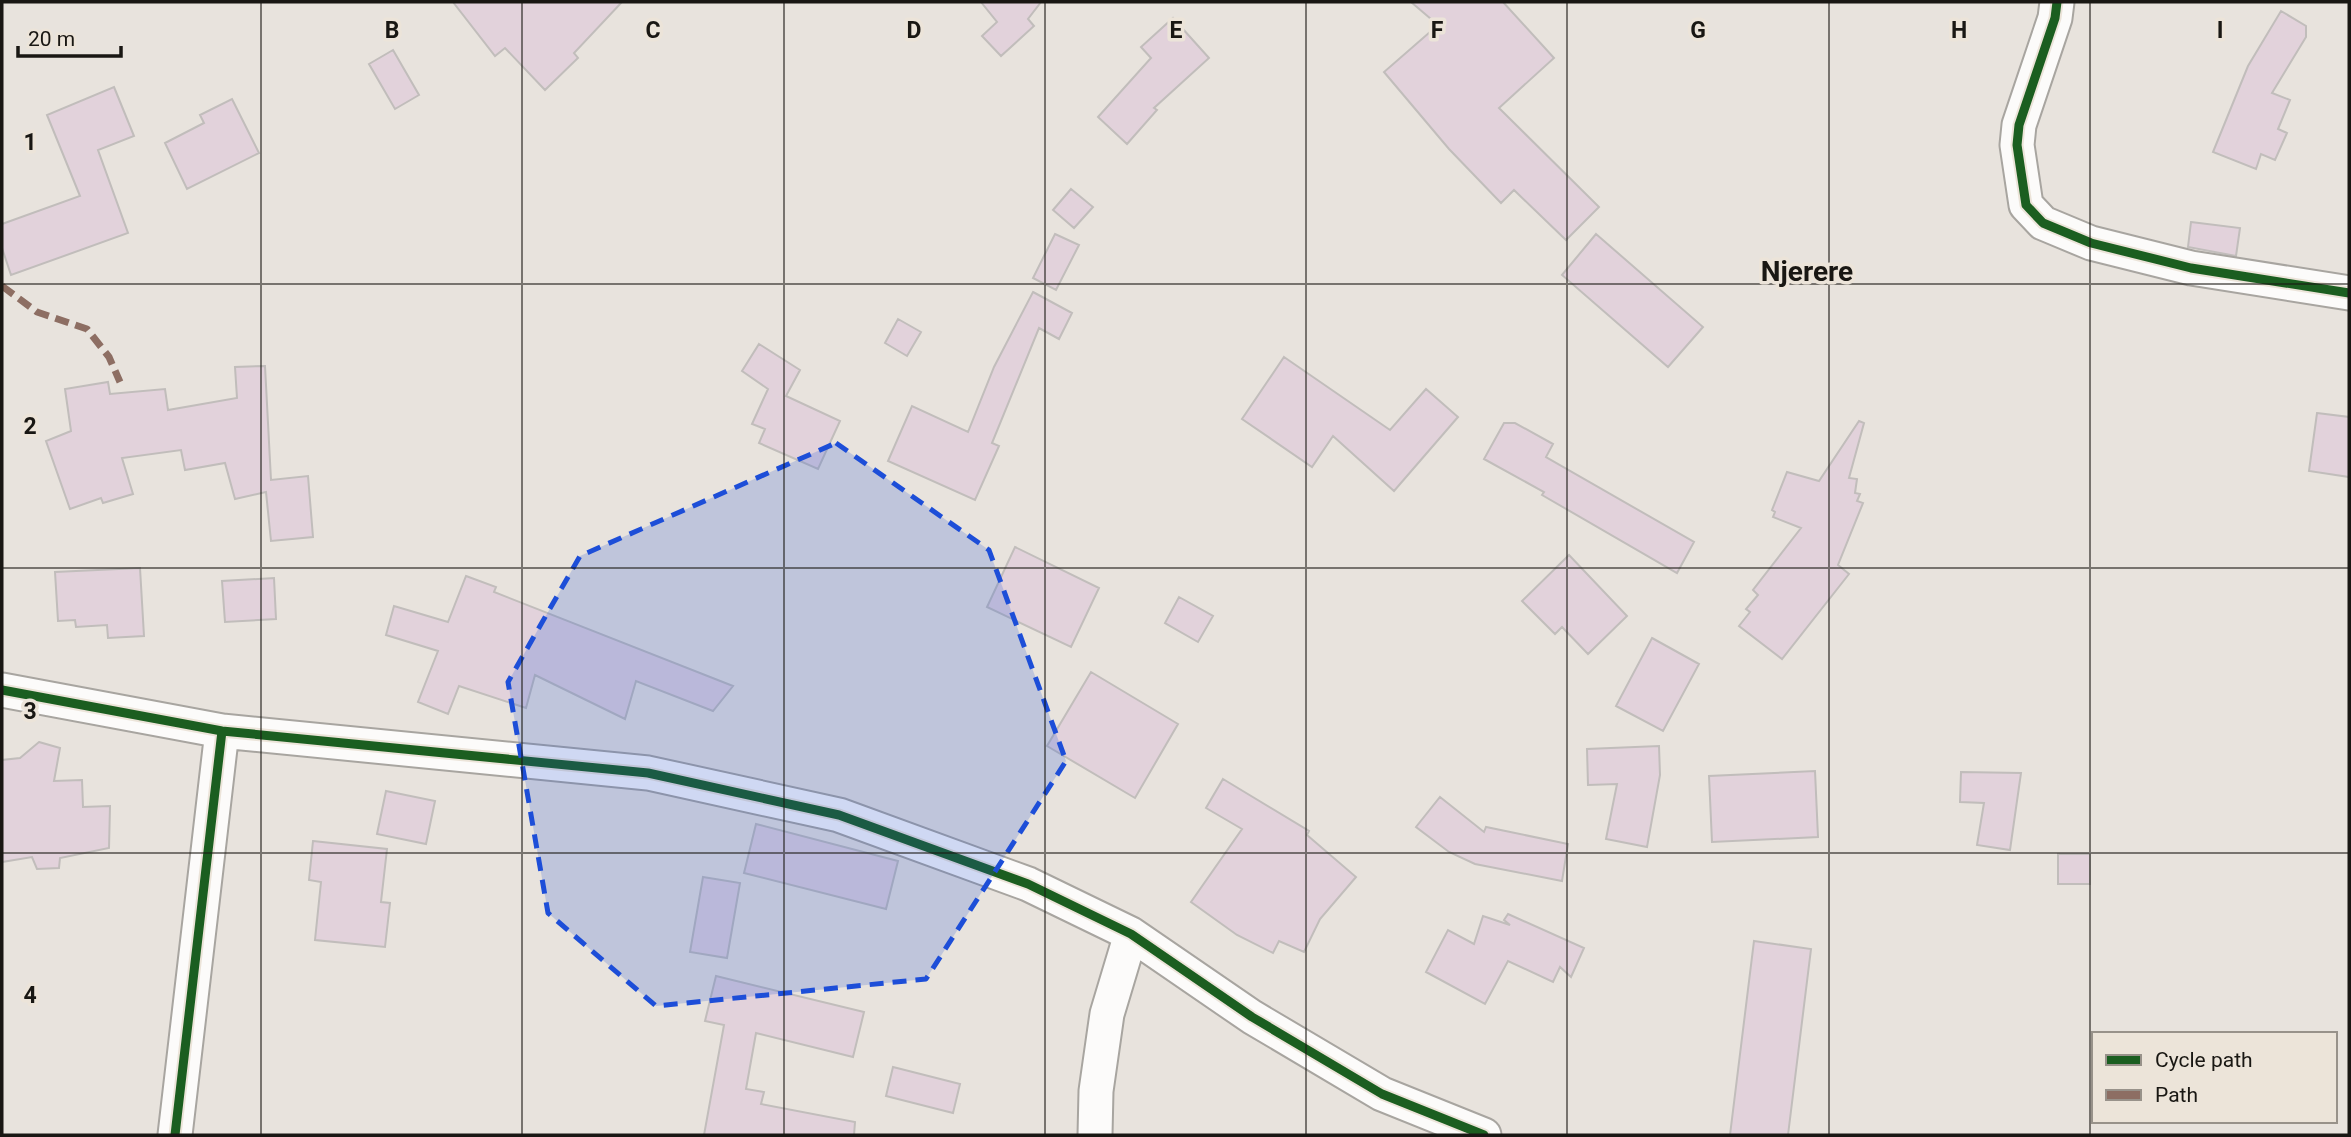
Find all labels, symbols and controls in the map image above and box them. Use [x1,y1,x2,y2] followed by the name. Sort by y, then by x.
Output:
[18,14,121,58] scale bar
[385,17,399,44] text: B
[645,17,661,44] text: C
[907,17,921,44] text: D
[1170,17,1183,44] text: E
[1431,17,1444,44] text: F
[1690,17,1706,44] text: G
[1951,17,1967,44] text: H
[2217,17,2223,44] text: I
[28,27,75,51] text: 20 m
[23,129,37,156] text: 1
[1761,255,1853,288] district label: Njerere
[23,413,37,440] text: 2
[23,698,37,725] text: 3
[23,982,37,1009] text: 4
[2092,1032,2337,1123] legend
[2155,1048,2253,1072] text: Cycle path
[2155,1083,2198,1107] text: Path

